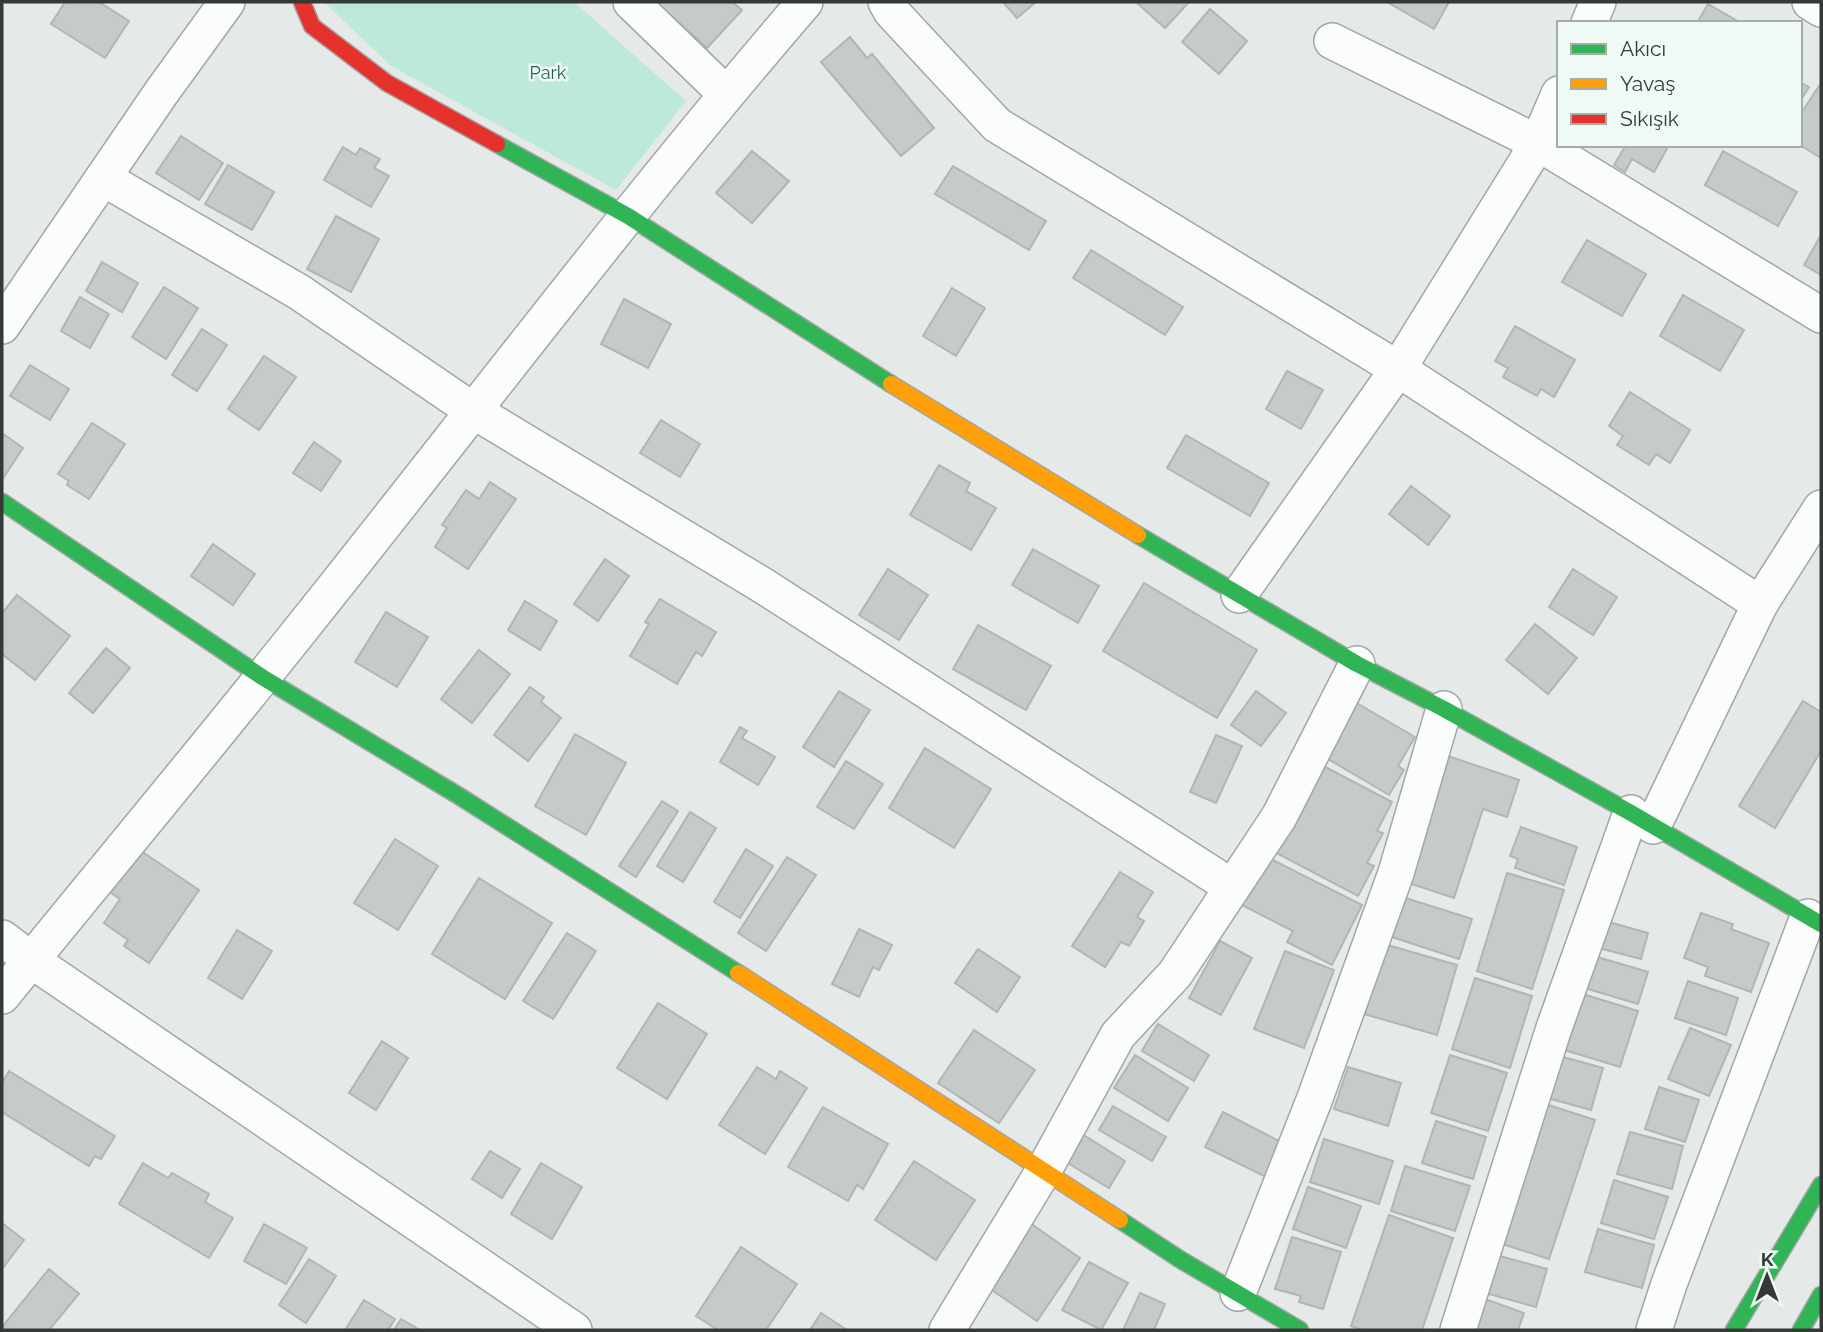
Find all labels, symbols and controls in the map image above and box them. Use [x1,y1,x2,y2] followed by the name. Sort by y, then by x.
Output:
[1557,21,1802,147] legend
[1620,36,1666,61] text: Akıcı
[530,62,567,83] park label: Park
[1620,71,1675,96] text: Yavaş
[1620,106,1679,131] text: Sıkışık
[1732,1241,1802,1311] north arrow
[1761,1248,1774,1270] text: K

